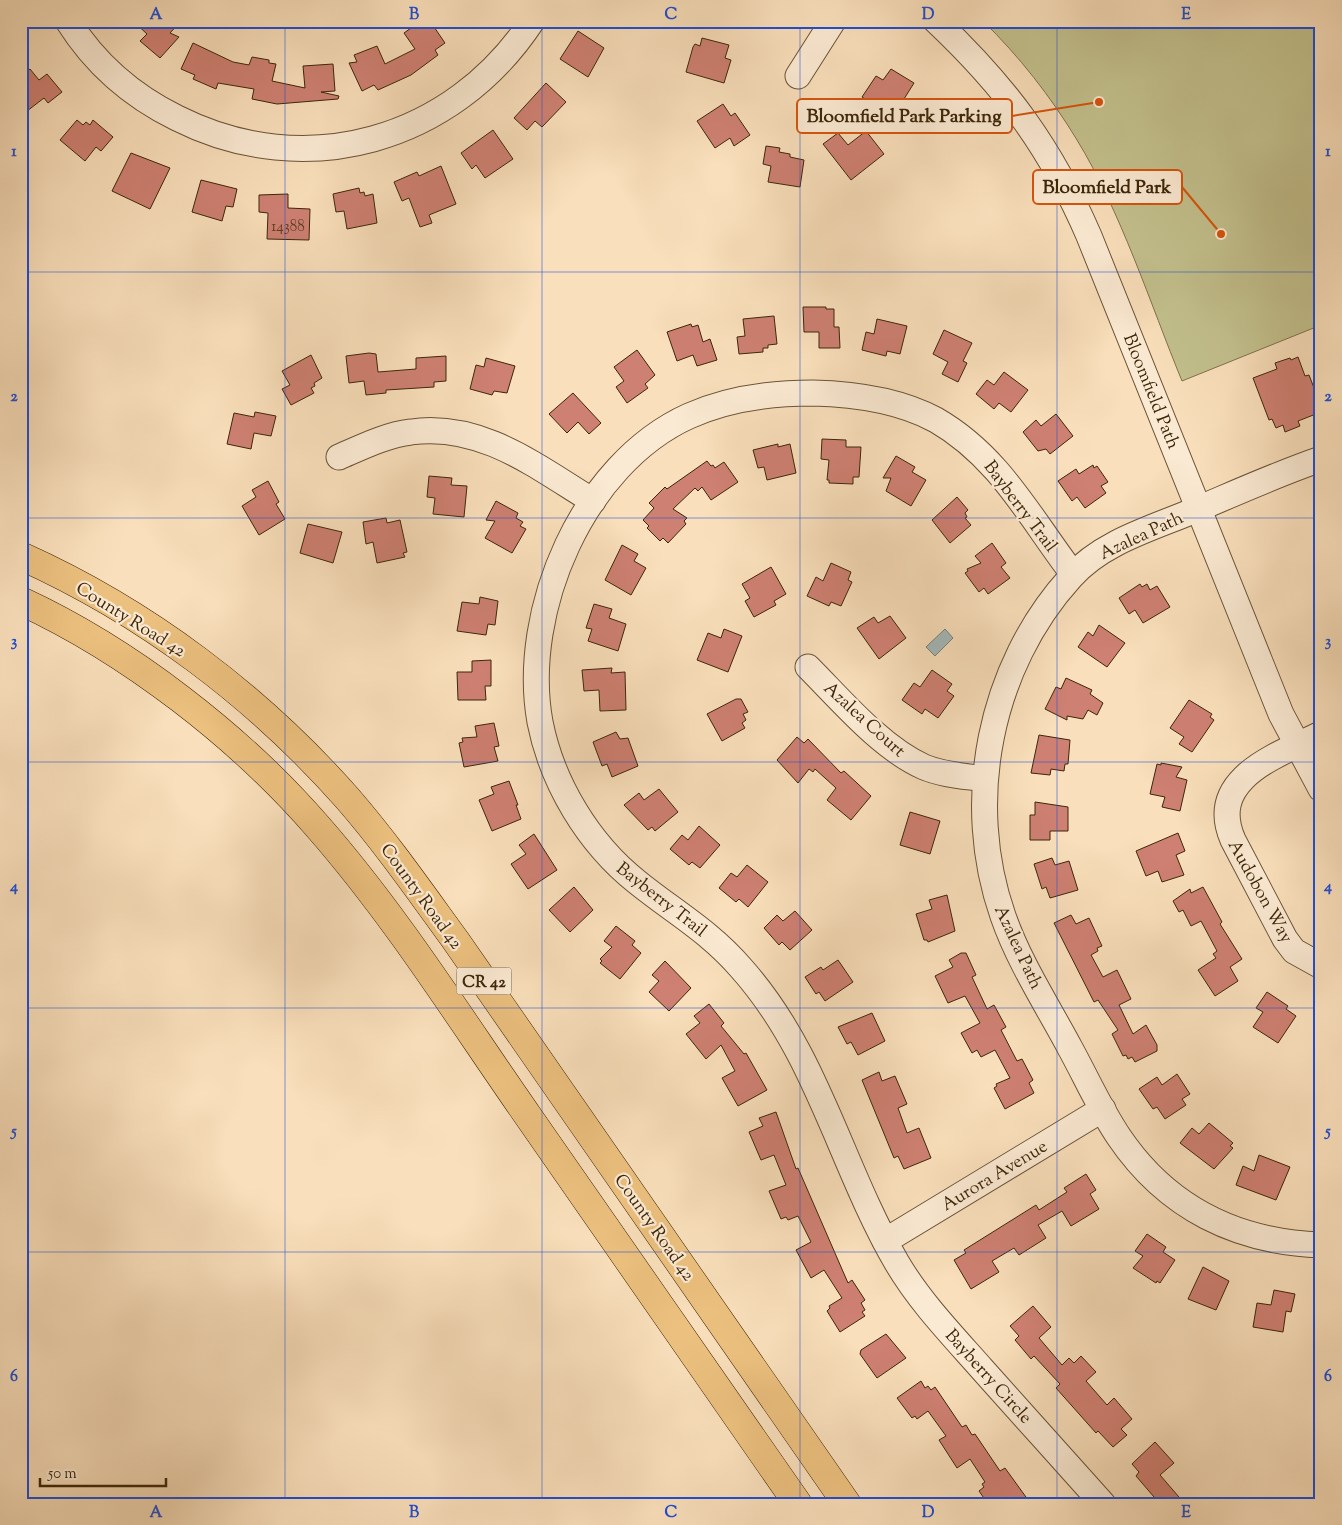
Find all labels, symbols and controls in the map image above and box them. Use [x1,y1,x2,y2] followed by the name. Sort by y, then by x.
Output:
[150,4,163,27] text: A
[409,4,419,27] text: B
[665,4,678,27] text: C
[922,4,935,27] text: D
[1181,4,1191,27] text: E
[797,99,1012,133] callout: Bloomfield Park Parking
[807,104,1002,131] text: Bloomfield Park Parking
[11,141,17,164] text: 1
[1325,141,1331,164] text: 1
[1033,170,1182,204] callout: Bloomfield Park
[1043,175,1172,202] text: Bloomfield Park
[271,217,305,238] house number: 14388
[1115,330,1185,454] street label: Bloomfield Path
[10,386,18,409] text: 2
[1324,386,1332,409] text: 2
[976,456,1063,559] street label: Bayberry Trail
[1096,506,1188,568] street label: Azalea Path
[70,576,190,665] street label: County Road 42
[11,631,18,654] text: 3
[1325,631,1332,654] text: 3
[817,677,910,764] street label: Azalea Court
[1220,836,1298,948] street label: Audobon Way
[373,839,468,956] street label: County Road 42
[610,857,712,944] street label: Bayberry Trail
[9,876,18,899] text: 4
[1323,876,1332,899] text: 4
[986,902,1048,994] street label: Azalea Path
[456,968,512,994] road number: CR 42
[9,1121,17,1144] text: 5
[1323,1121,1331,1144] text: 5
[937,1135,1053,1219] street label: Aurora Avenue
[607,1169,700,1287] street label: County Road 42
[938,1324,1037,1431] street label: Bayberry Circle
[10,1366,18,1389] text: 6
[1324,1366,1332,1389] text: 6
[40,1455,166,1487] scale bar
[47,1464,77,1485] text: 50 m
[150,1502,163,1525] text: A
[409,1502,419,1525] text: B
[665,1502,678,1525] text: C
[922,1502,935,1525] text: D
[1181,1502,1191,1525] text: E

